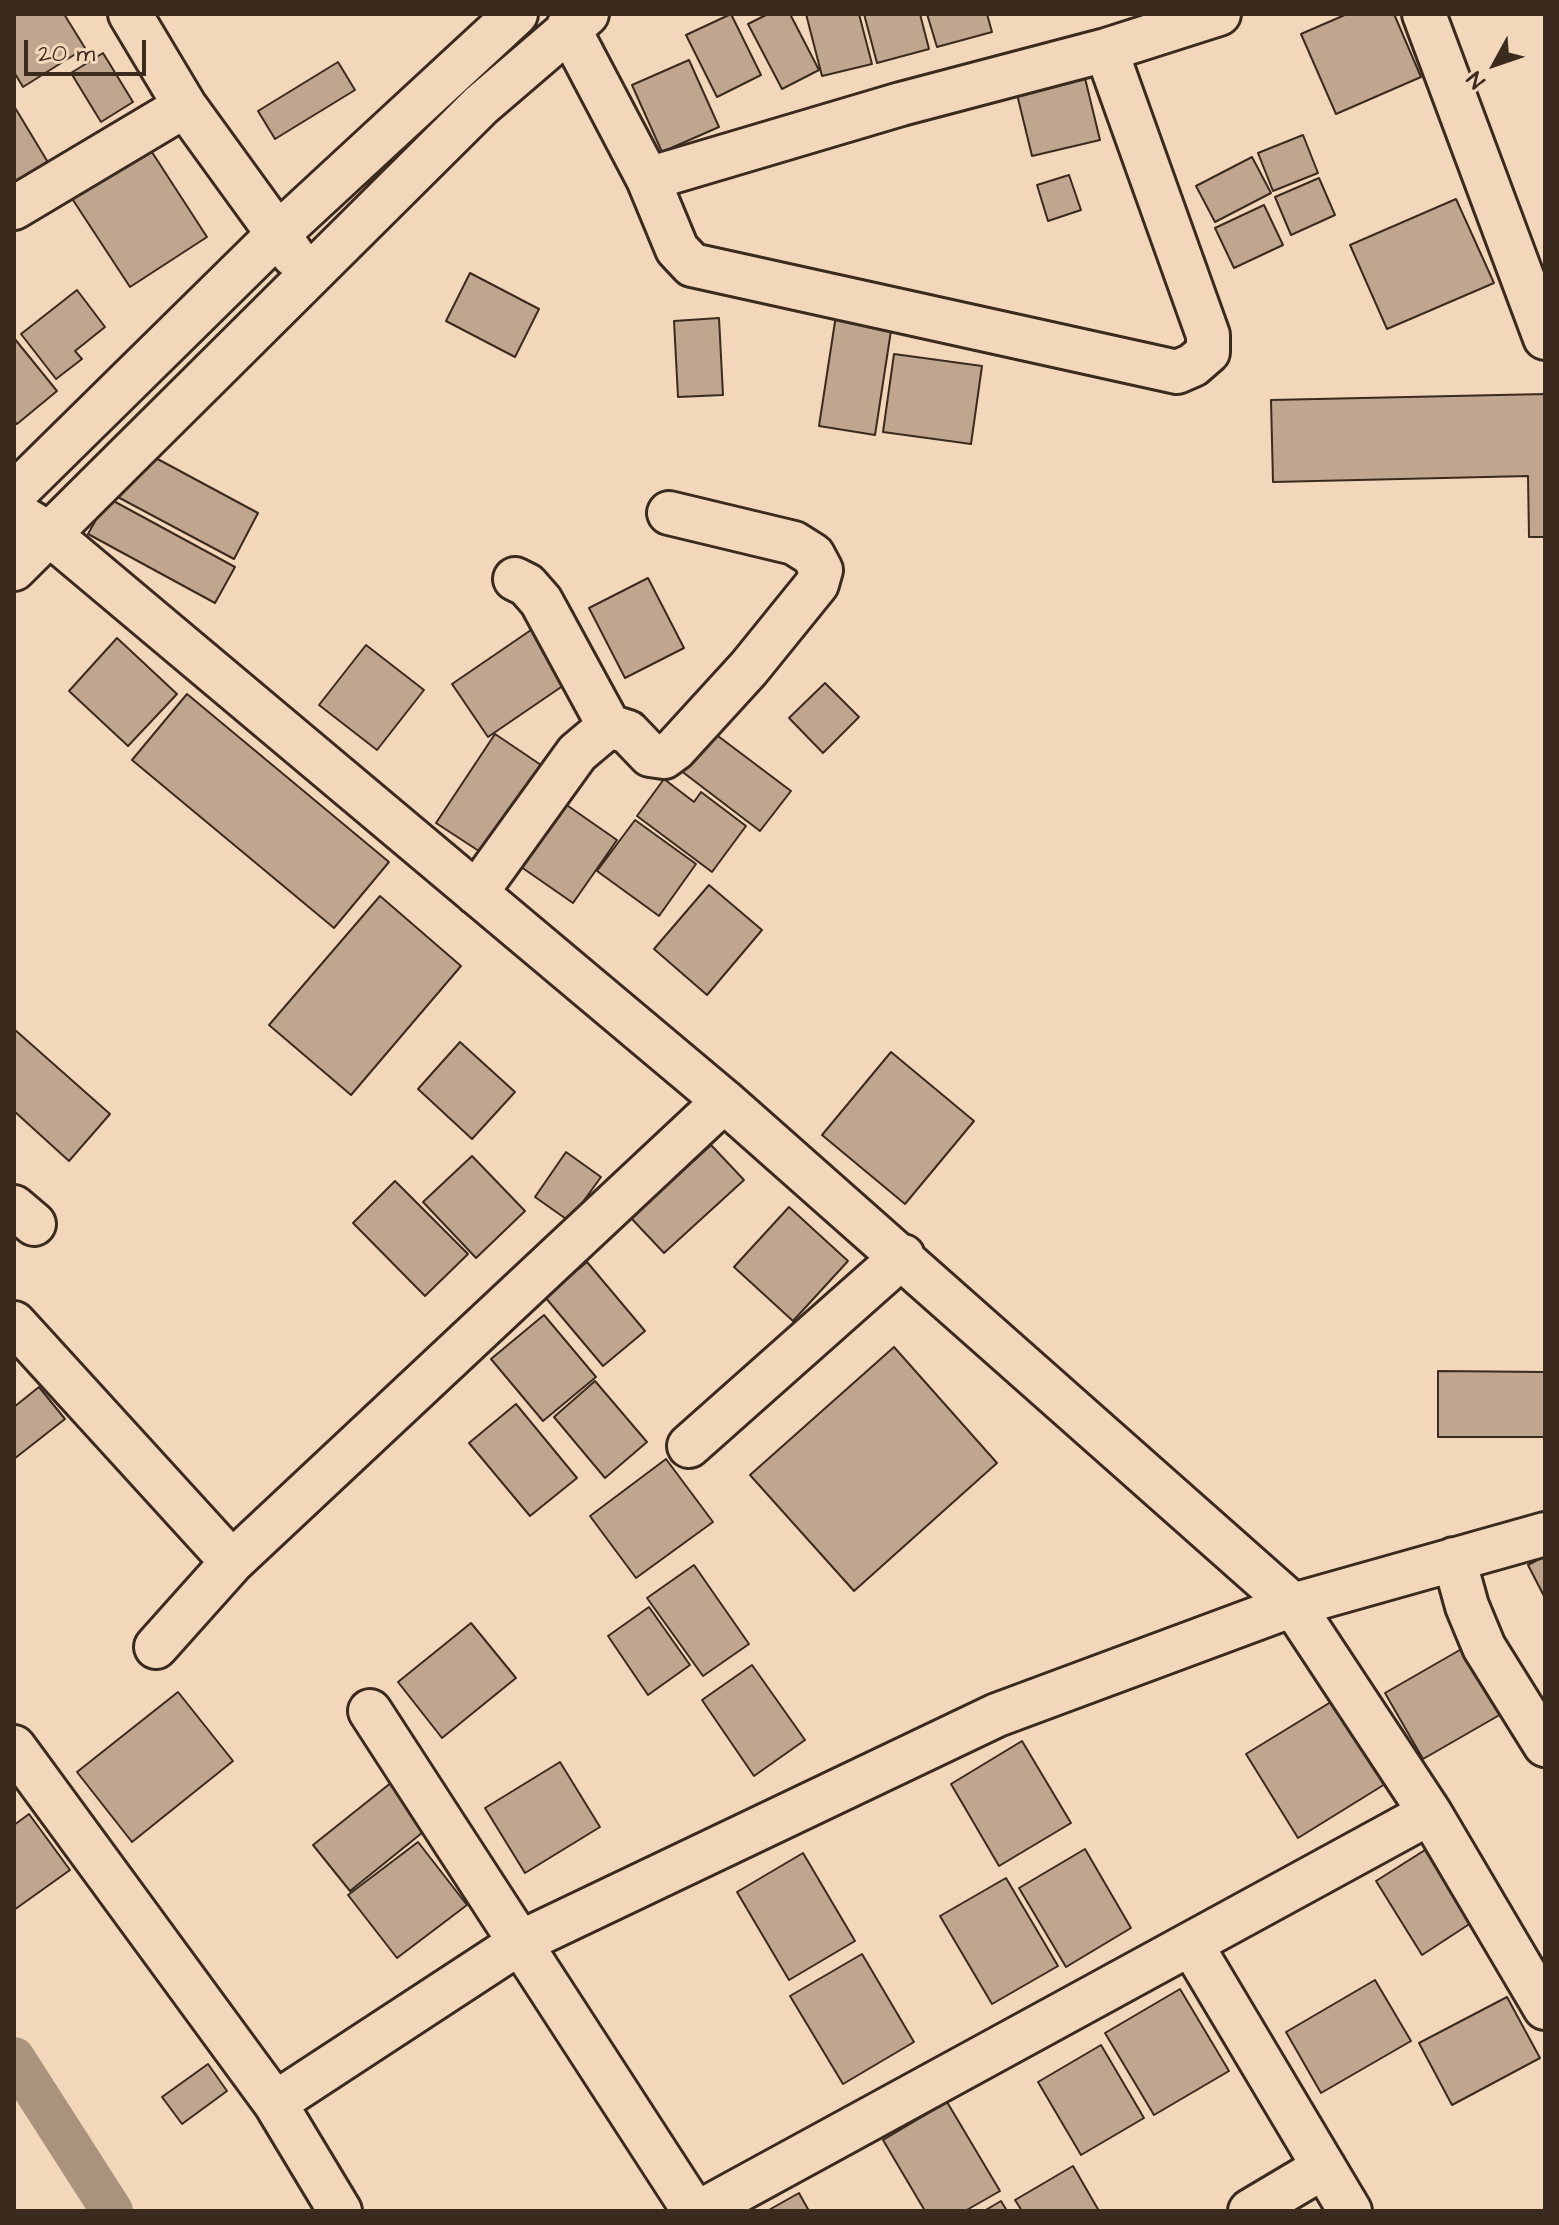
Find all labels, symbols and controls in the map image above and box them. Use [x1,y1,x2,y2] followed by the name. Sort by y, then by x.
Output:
[28,24,150,74] scale bar
[1455,24,1535,104] north arrow
[38,37,95,71] text: 20 m
[1460,65,1493,95] text: N

